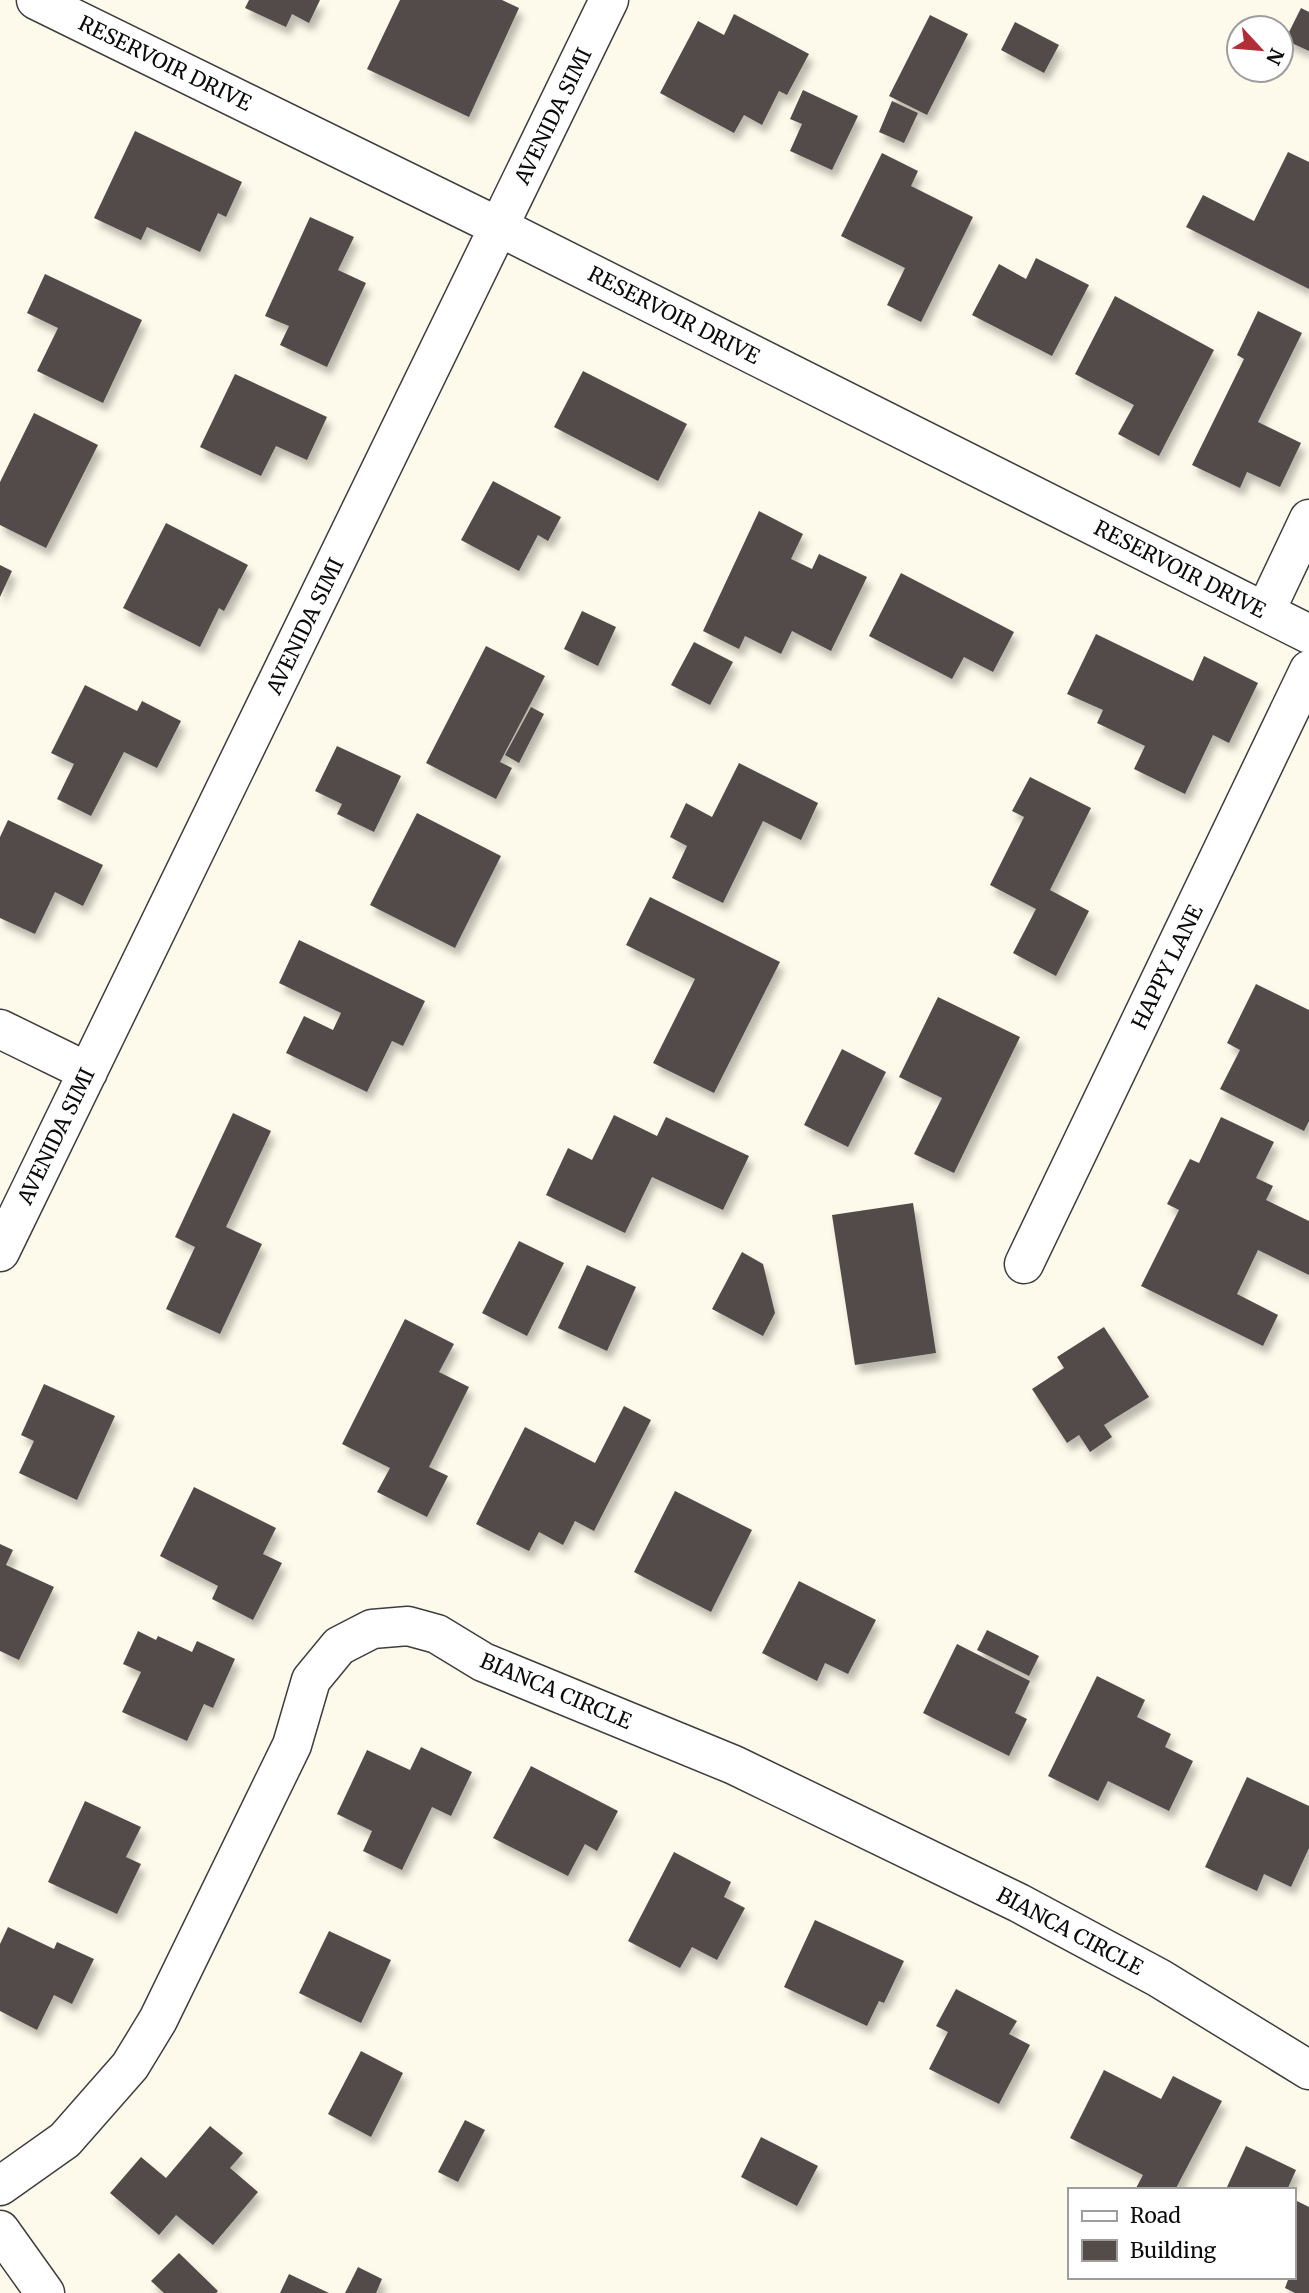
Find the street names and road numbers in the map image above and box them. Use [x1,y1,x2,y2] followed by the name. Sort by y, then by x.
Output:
[74,9,257,117] street label: RESERVOIR DRIVE
[508,43,598,189] street label: AVENIDA SIMI
[584,260,765,370] street label: RESERVOIR DRIVE
[1090,514,1271,624] street label: RESERVOIR DRIVE
[260,553,350,699] street label: AVENIDA SIMI
[1125,900,1209,1034] street label: HAPPY LANE
[11,1063,101,1209] street label: AVENIDA SIMI
[476,1647,636,1735] street label: BIANCA CIRCLE
[992,1881,1148,1981] street label: BIANCA CIRCLE

